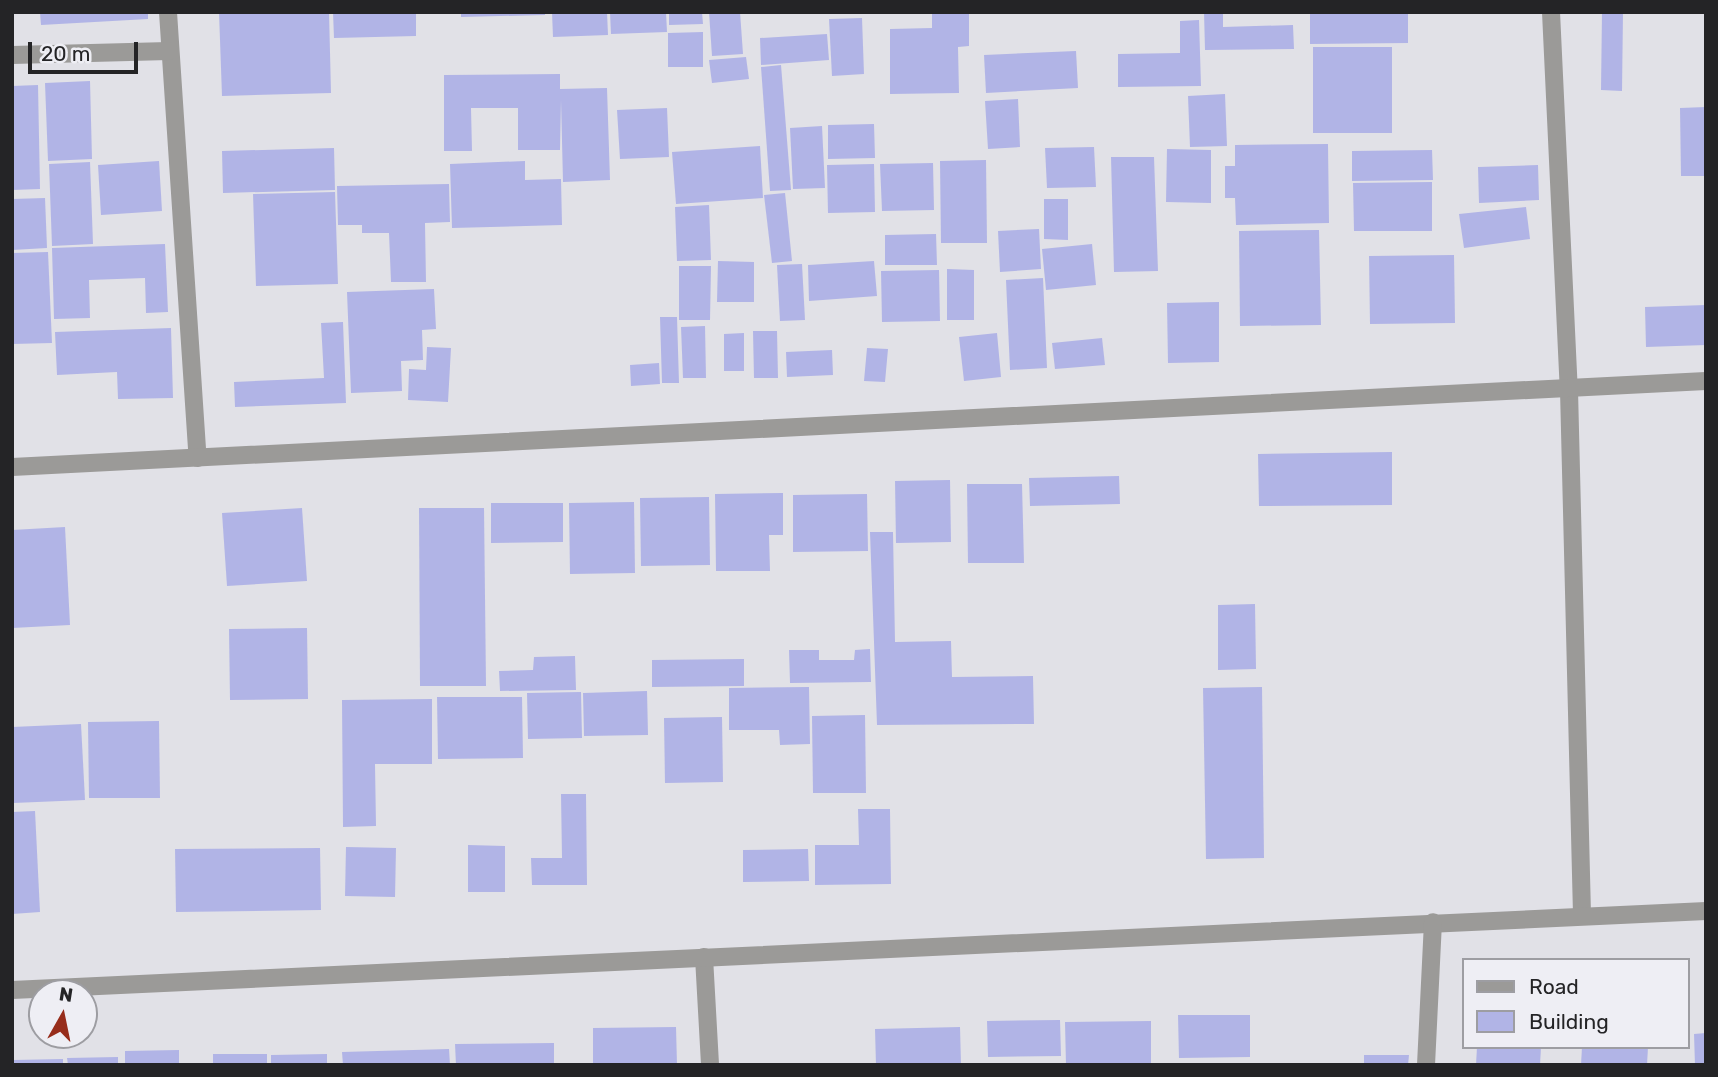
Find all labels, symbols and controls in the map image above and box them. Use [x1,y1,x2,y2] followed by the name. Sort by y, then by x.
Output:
[32,28,142,72] scale bar
[41,41,90,66] text: 20 m
[1462,958,1690,1049] legend
[1529,974,1579,999] text: Road
[28,979,98,1049] north arrow
[57,982,75,1007] text: N
[1529,1009,1609,1034] text: Building

